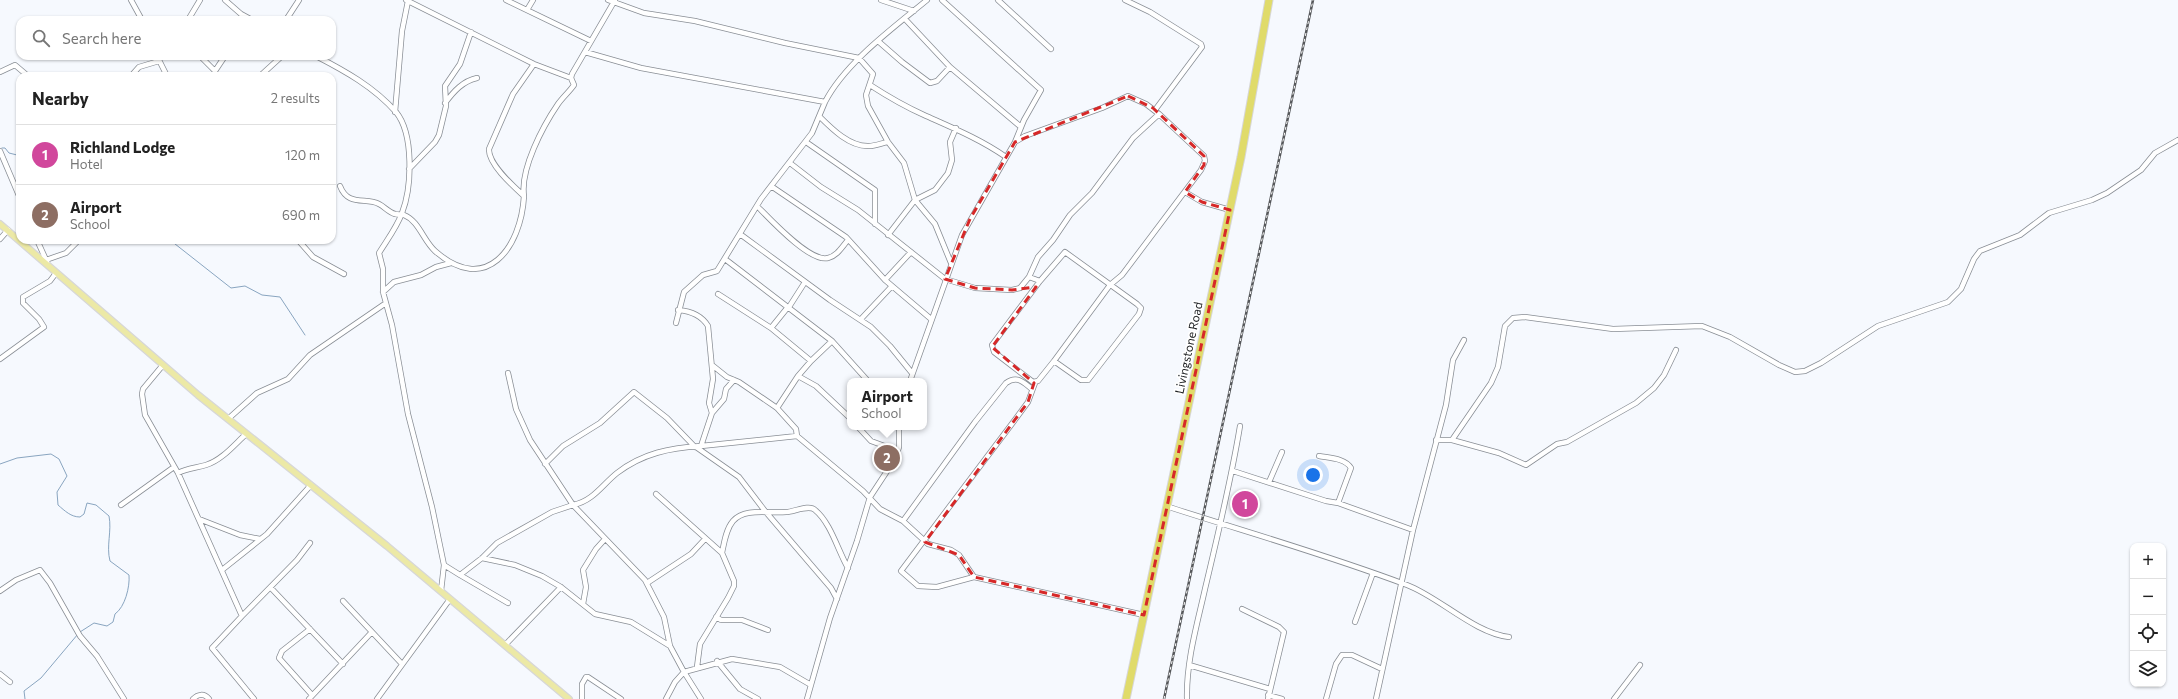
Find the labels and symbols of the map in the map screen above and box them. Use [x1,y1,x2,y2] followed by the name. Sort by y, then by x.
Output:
[1171,301,1205,395] street label: Livingstone Road
[874,443,900,473] pin: 2
[1303,465,1323,485] your location
[1232,489,1258,519] pin: 1

